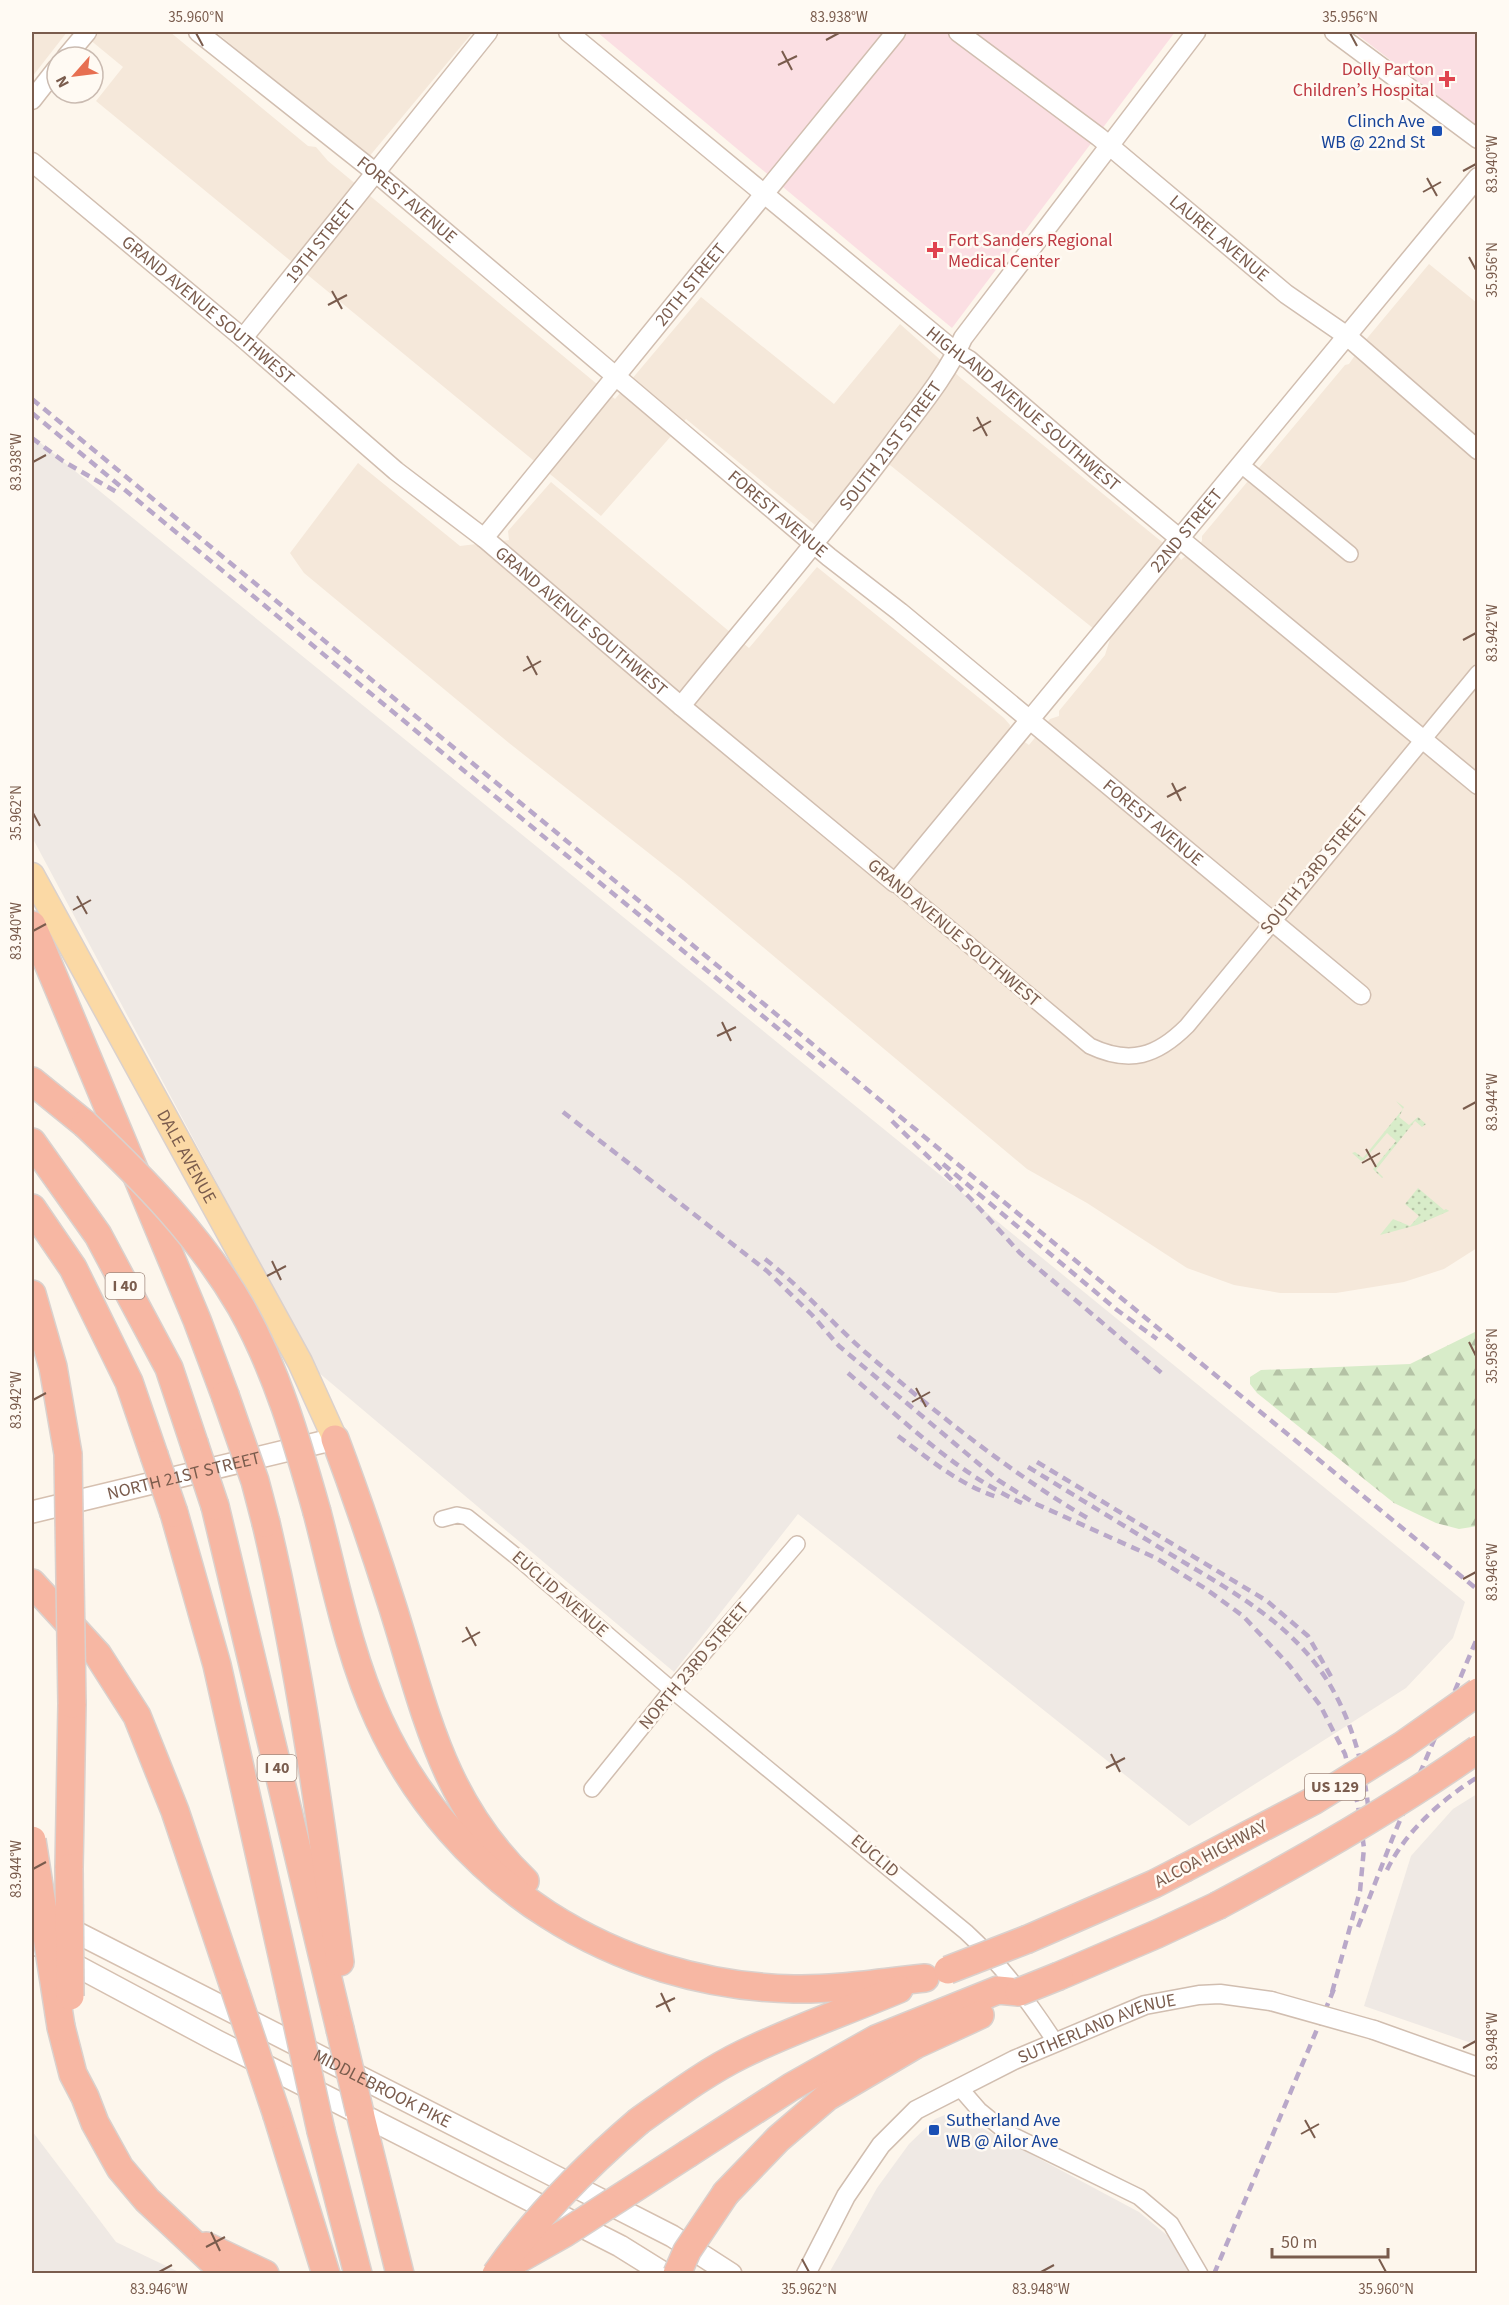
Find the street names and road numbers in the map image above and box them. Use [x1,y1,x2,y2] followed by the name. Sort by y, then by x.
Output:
[352,150,463,249] street label: FOREST AVENUE
[1164,189,1275,287] street label: LAUREL AVENUE
[279,194,362,288] street label: 19TH STREET
[116,229,300,390] street label: GRAND AVENUE SOUTHWEST
[649,237,732,331] street label: 20TH STREET
[921,320,1126,497] street label: HIGHLAND AVENUE SOUTHWEST
[833,376,948,516] street label: SOUTH 21ST STREET
[723,464,833,563] street label: FOREST AVENUE
[1144,483,1229,578] street label: 22ND STREET
[490,540,673,702] street label: GRAND AVENUE SOUTHWEST
[1098,773,1209,872] street label: FOREST AVENUE
[1254,800,1374,940] street label: SOUTH 23RD STREET
[862,853,1046,1013] street label: GRAND AVENUE SOUTHWEST
[151,1105,223,1208] street label: DALE AVENUE
[106,1273,144,1299] road number: I 40
[104,1445,263,1506] street label: NORTH 21ST STREET
[506,1545,614,1643] street label: EUCLID AVENUE
[633,1597,755,1735] street label: NORTH 23RD STREET
[258,1755,296,1781] road number: I 40
[1305,1774,1365,1800] road number: US 129
[1150,1814,1272,1894] street label: ALCOA HIGHWAY
[846,1828,904,1884] street label: EUCLID
[1014,1987,1178,2070] street label: SUTHERLAND AVENUE
[309,2043,456,2134] street label: MIDDLEBROOK PIKE

